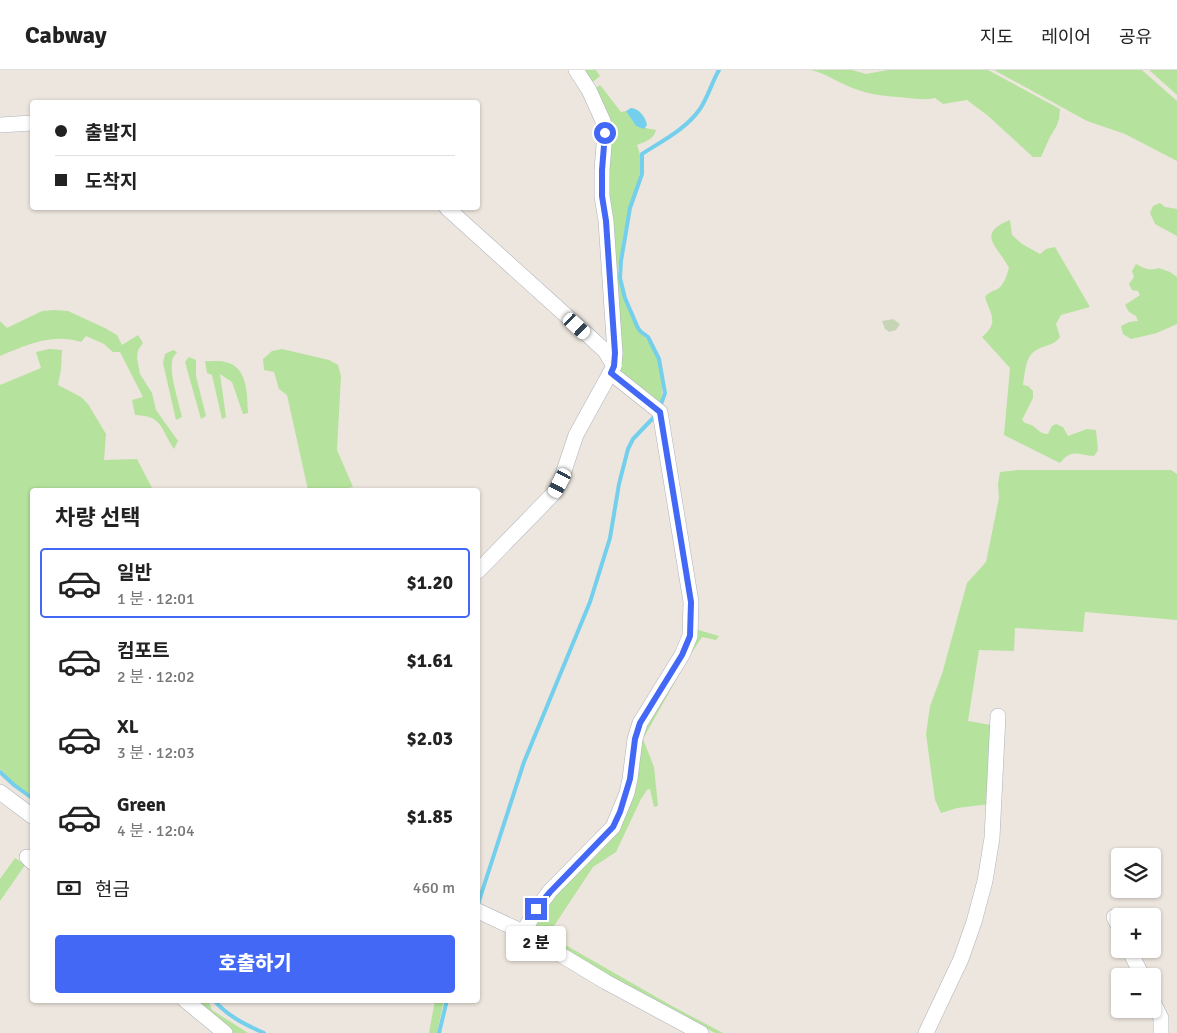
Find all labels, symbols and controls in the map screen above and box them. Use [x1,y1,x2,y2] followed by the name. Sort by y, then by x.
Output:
[25,20,107,50] text: Cabway
[980,26,1013,48] text: 지도
[1041,26,1091,48] text: 레이어
[1119,26,1152,48] text: 공유
[85,121,137,145] text: 출발지
[594,122,616,144] route start
[85,170,137,194] text: 도착지
[560,310,593,342] car
[546,466,573,500] car
[55,504,141,531] text: 차량 선택
[57,561,102,606] icon: car
[117,561,152,585] text: 일반
[407,571,453,595] text: $1.20
[117,589,195,609] text: 1 분 · 12:01
[57,639,102,684] icon: car
[117,639,169,663] text: 컴포트
[407,649,453,673] text: $1.61
[117,667,195,687] text: 2 분 · 12:02
[117,715,139,739] text: XL
[57,717,102,762] icon: car
[407,727,453,751] text: $2.03
[117,743,195,763] text: 3 분 · 12:03
[117,793,166,817] text: Green
[57,795,102,840] icon: car
[407,805,453,829] text: $1.85
[117,821,195,841] text: 4 분 · 12:04
[1111,848,1161,1018] map controls
[1111,848,1161,898] button: layers
[55,874,83,902] icon: cash
[95,878,130,902] text: 현금
[413,878,455,898] text: 460 m
[525,898,547,920] route end
[1111,908,1161,958] button: +
[506,926,566,962] callout: 2 분
[523,933,549,953] text: 2 분
[55,935,455,993] button: 호출하기
[1111,968,1161,1018] button: −

